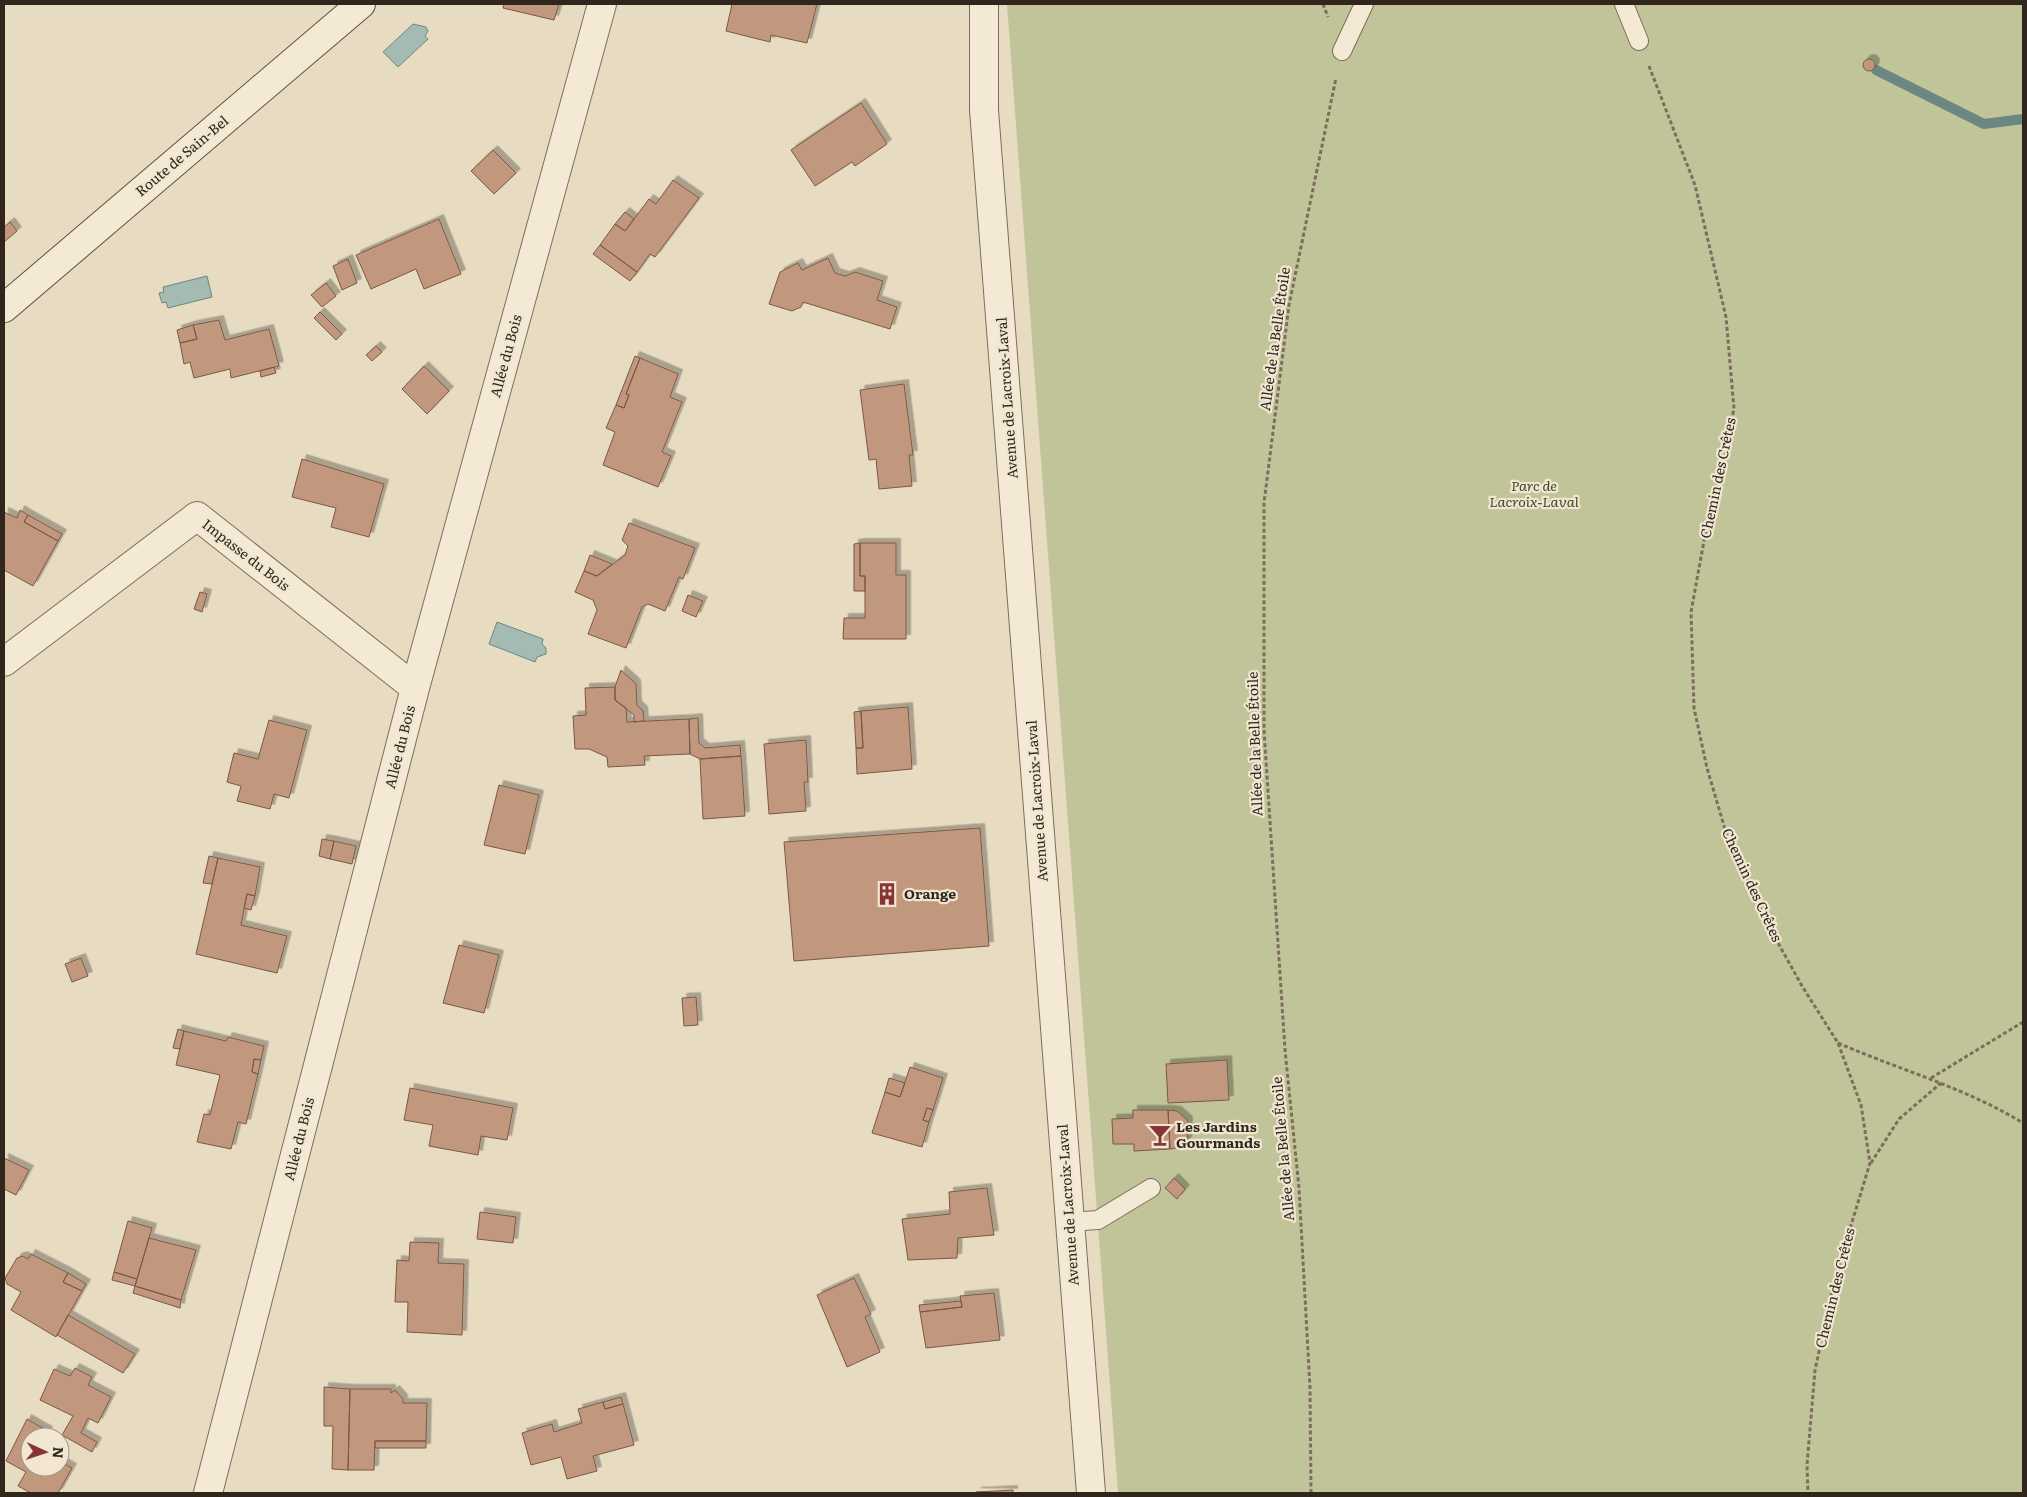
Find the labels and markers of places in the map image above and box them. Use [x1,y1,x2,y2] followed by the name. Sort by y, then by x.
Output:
[874,881,900,907] building icon: Orange
[904,883,956,903] place label: Orange
[1176,1116,1260,1152] place label: Les Jardins Gourmands
[1147,1122,1173,1148] bar icon: Les Jardins Gourmands

